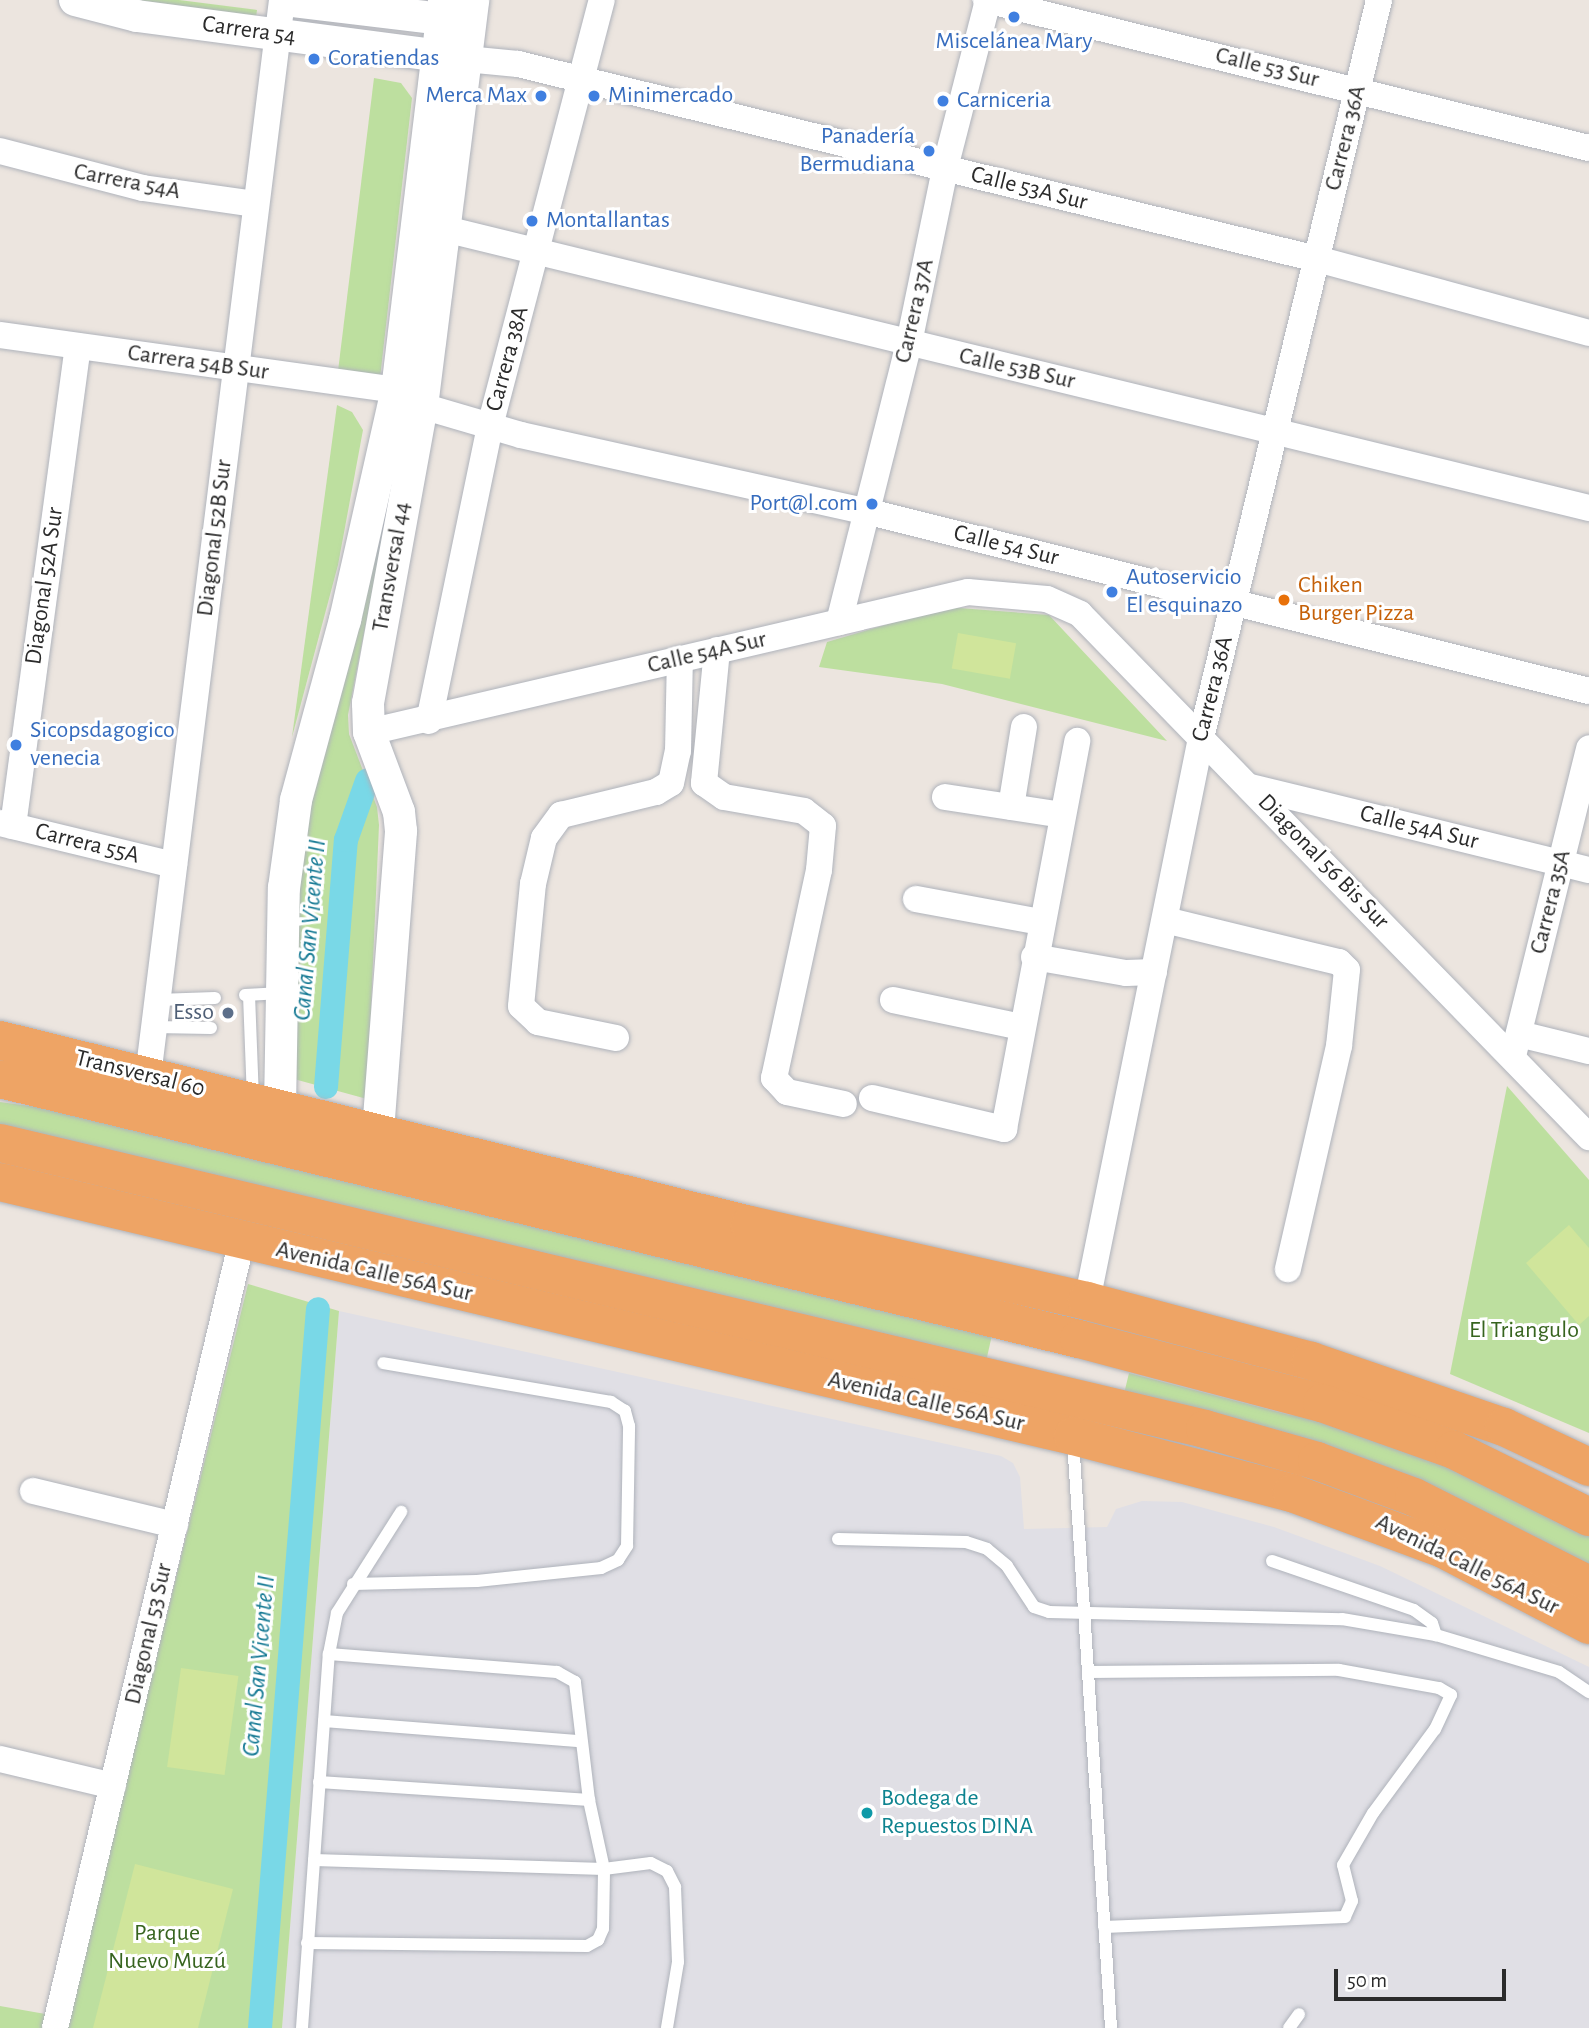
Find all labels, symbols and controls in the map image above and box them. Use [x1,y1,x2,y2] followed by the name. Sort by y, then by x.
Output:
[1006,9,1022,25] marker: Miscelánea Mary
[200,10,298,52] street label: Carrera 54
[935,28,1093,56] place label: Miscelánea Mary
[1212,41,1322,95] street label: Calle 53 Sur
[328,45,439,73] place label: Coratiendas
[306,51,322,67] marker: Coratiendas
[425,82,527,110] place label: Merca Max
[608,82,733,110] place label: Minimercado
[1319,82,1373,194] street label: Carrera 36A
[957,87,1051,115] place label: Carniceria
[533,88,549,104] marker: Merca Max
[586,88,602,104] marker: Minimercado
[935,93,951,109] marker: Carniceria
[800,123,915,179] place label: Panadería Bermudiana
[921,143,937,159] marker: Panadería Bermudiana
[71,158,183,206] street label: Carrera 54A
[968,161,1090,217] street label: Calle 53A Sur
[546,207,670,235] place label: Montallantas
[524,213,540,229] marker: Montallantas
[889,256,941,366] street label: Carrera 37A
[480,303,536,415] street label: Carrera 38A
[126,339,270,387] street label: Carrera 54B Sur
[956,342,1078,396] street label: Calle 53B Sur
[191,458,239,618] street label: Diagonal 52B Sur
[749,490,858,518] place label: Port@l.com
[864,496,880,512] marker: Port@l.com
[366,500,418,634] street label: Transversal 44
[20,505,70,667] street label: Diagonal 52A Sur
[951,519,1061,573] street label: Calle 54 Sur
[1126,564,1242,620] place label: Autoservicio El esquinazo
[1298,572,1414,628] place label: Chiken Burger Pizza
[1104,584,1120,600] marker: Autoservicio El esquinazo
[1276,592,1292,608] marker: Chiken Burger Pizza
[645,625,769,681] street label: Calle 54A Sur
[1186,633,1240,745] street label: Carrera 36A
[30,717,175,773] place label: Sicopsdagogico venecia
[8,737,24,753] marker: Sicopsdagogico venecia
[1251,788,1395,936] street label: Diagonal 56 Bis Sur
[1357,799,1481,857] street label: Calle 54A Sur
[32,817,142,871] street label: Carrera 55A
[287,838,333,1022] water label: Canal San Vicente II
[1524,847,1578,957] street label: Carrera 35A
[173,999,214,1027] place label: Esso
[220,1005,236,1021] marker: Esso
[72,1044,208,1104] street label: Transversal 60
[273,1235,475,1309] street label: Avenida Calle 56A Sur
[1469,1317,1579,1345] park label: El Triangulo
[825,1365,1027,1439] street label: Avenida Calle 56A Sur
[1371,1508,1563,1622] street label: Avenida Calle 56A Sur
[119,1561,179,1707] street label: Diagonal 53 Sur
[236,1574,282,1758] water label: Canal San Vicente II
[881,1785,1033,1841] place label: Bodega de Repuestos DINA
[859,1805,875,1821] marker: Bodega de Repuestos DINA
[108,1920,226,1976] park label: Parque Nuevo Muzú
[1337,1954,1508,1998] scale bar
[1347,1970,1387,1991] text: 50 m

